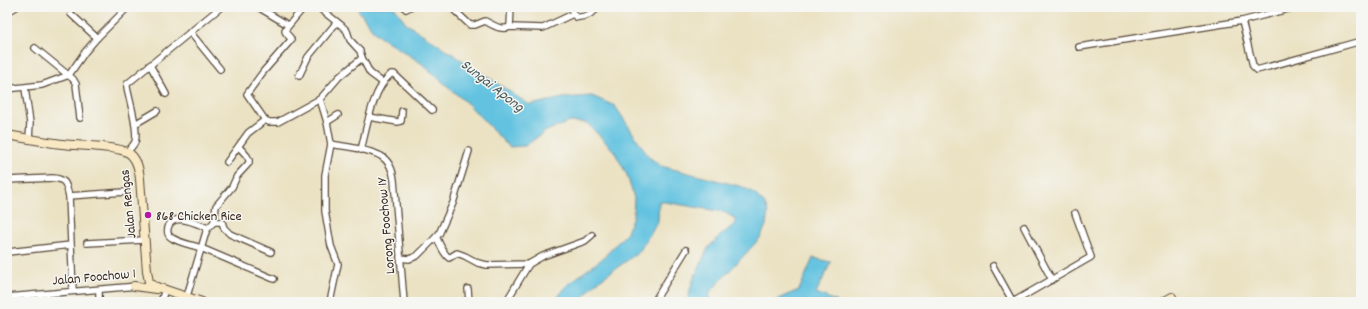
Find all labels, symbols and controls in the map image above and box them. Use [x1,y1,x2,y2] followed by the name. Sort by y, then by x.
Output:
[455,55,528,119] water label: Sungai Apong
[115,168,143,239] street label: Jalan Rengas
[373,176,401,275] street label: Lorong Foochow 1Y
[156,207,242,227] place label: 868 Chicken Rice
[143,210,153,220] marker: 868 Chicken Rice
[52,264,137,292] street label: Jalan Foochow 1

